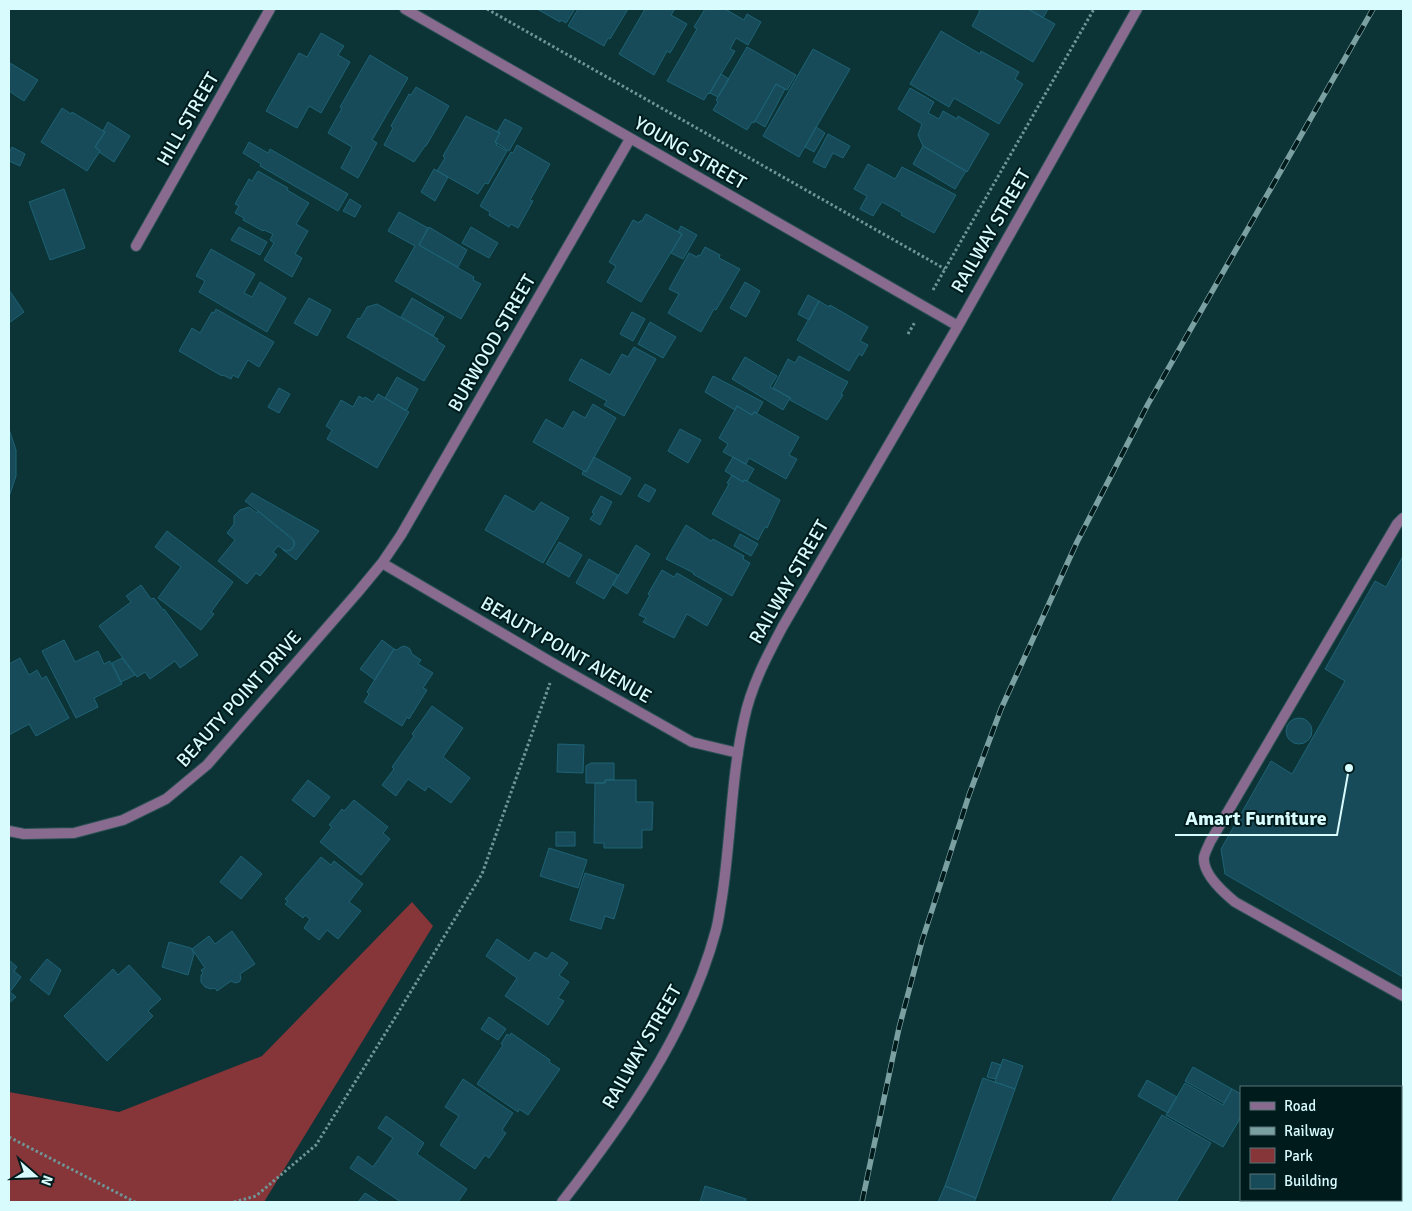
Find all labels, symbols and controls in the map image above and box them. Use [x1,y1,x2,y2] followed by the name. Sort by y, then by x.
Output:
[152,68,225,170] street label: HILL STREET
[630,111,751,195] street label: YOUNG STREET
[946,164,1037,297] street label: RAILWAY STREET
[443,269,541,416] street label: BURWOOD STREET
[744,515,835,648] street label: RAILWAY STREET
[476,591,656,709] street label: BEAUTY POINT AVENUE
[171,626,307,772] street label: BEAUTY POINT DRIVE
[1175,800,1337,835] callout: Amart Furniture
[1185,806,1327,831] text: Amart Furniture
[597,980,688,1113] street label: RAILWAY STREET
[1240,1086,1402,1201] legend
[1284,1097,1316,1115] text: Road
[1284,1122,1334,1140] text: Railway
[1284,1147,1313,1165] text: Park
[10,1151,60,1201] north arrow
[1284,1172,1338,1190] text: Building
[37,1173,56,1188] text: N

